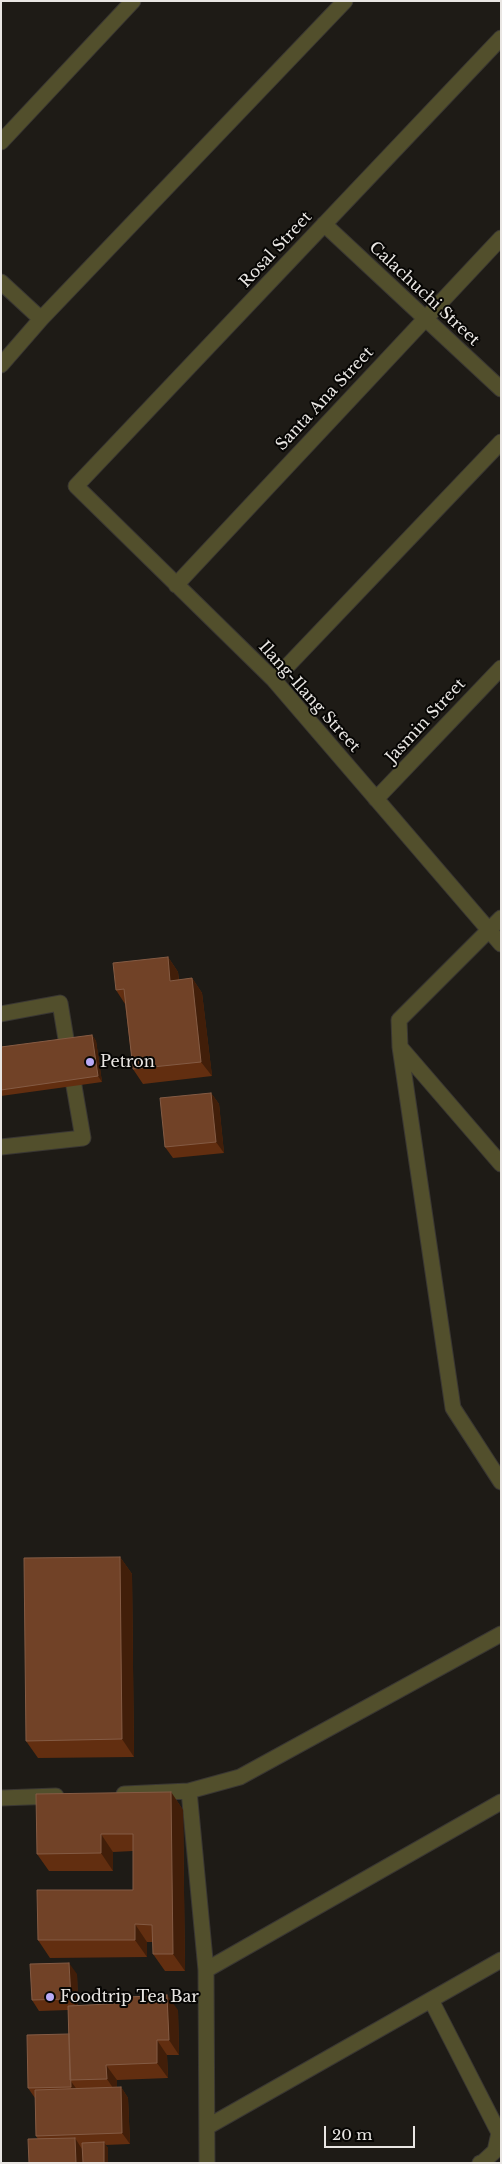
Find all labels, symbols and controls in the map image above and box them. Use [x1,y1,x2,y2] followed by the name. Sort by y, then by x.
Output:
[236,208,316,292] street label: Rosal Street
[365,238,483,350] street label: Calachuchi Street
[272,343,378,455] street label: Santa Ana Street
[254,638,364,756] street label: Ilang-Ilang Street
[382,675,470,767] street label: Jasmin Street
[100,1052,155,1072] place label: Petron
[84,1056,96,1068] marker: Petron
[60,1987,199,2007] place label: Foodtrip Tea Bar
[44,1991,56,2003] marker: Foodtrip Tea Bar
[327,2116,418,2148] scale bar
[332,2125,372,2144] text: 20 m

